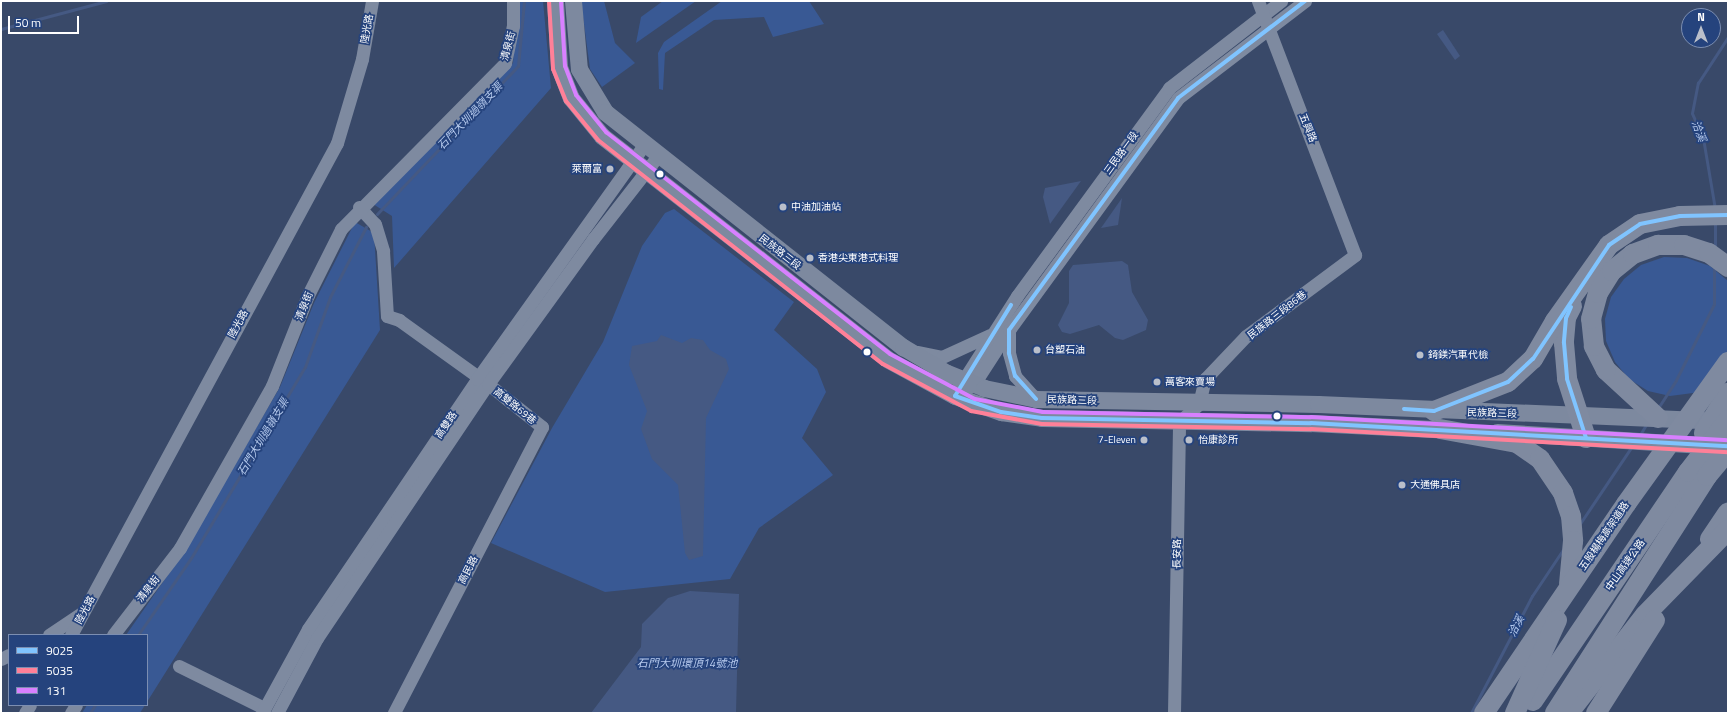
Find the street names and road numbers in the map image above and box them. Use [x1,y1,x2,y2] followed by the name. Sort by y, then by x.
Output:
[358,13,376,45] street label: 陸光路
[498,30,518,62] street label: 清泉街
[1297,112,1319,144] street label: 五興路
[1101,129,1141,177] street label: 三民路一段
[757,232,803,272] street label: 民族路三段
[1245,288,1309,342] street label: 民族路三段86巷
[293,290,315,322] street label: 清泉街
[226,308,250,340] street label: 陸光路
[491,385,539,427] street label: 高雙路69巷
[1047,393,1097,407] street label: 民族路三段
[1467,406,1517,420] street label: 民族路三段
[433,409,459,441] street label: 高雙路
[1577,499,1631,573] street label: 五股楊梅高架道路
[1603,537,1647,593] street label: 中山高速公路
[1171,539,1183,569] street label: 長安路
[456,554,480,586] street label: 高民路
[134,573,162,605] street label: 清泉街
[73,594,97,626] street label: 陸光路

